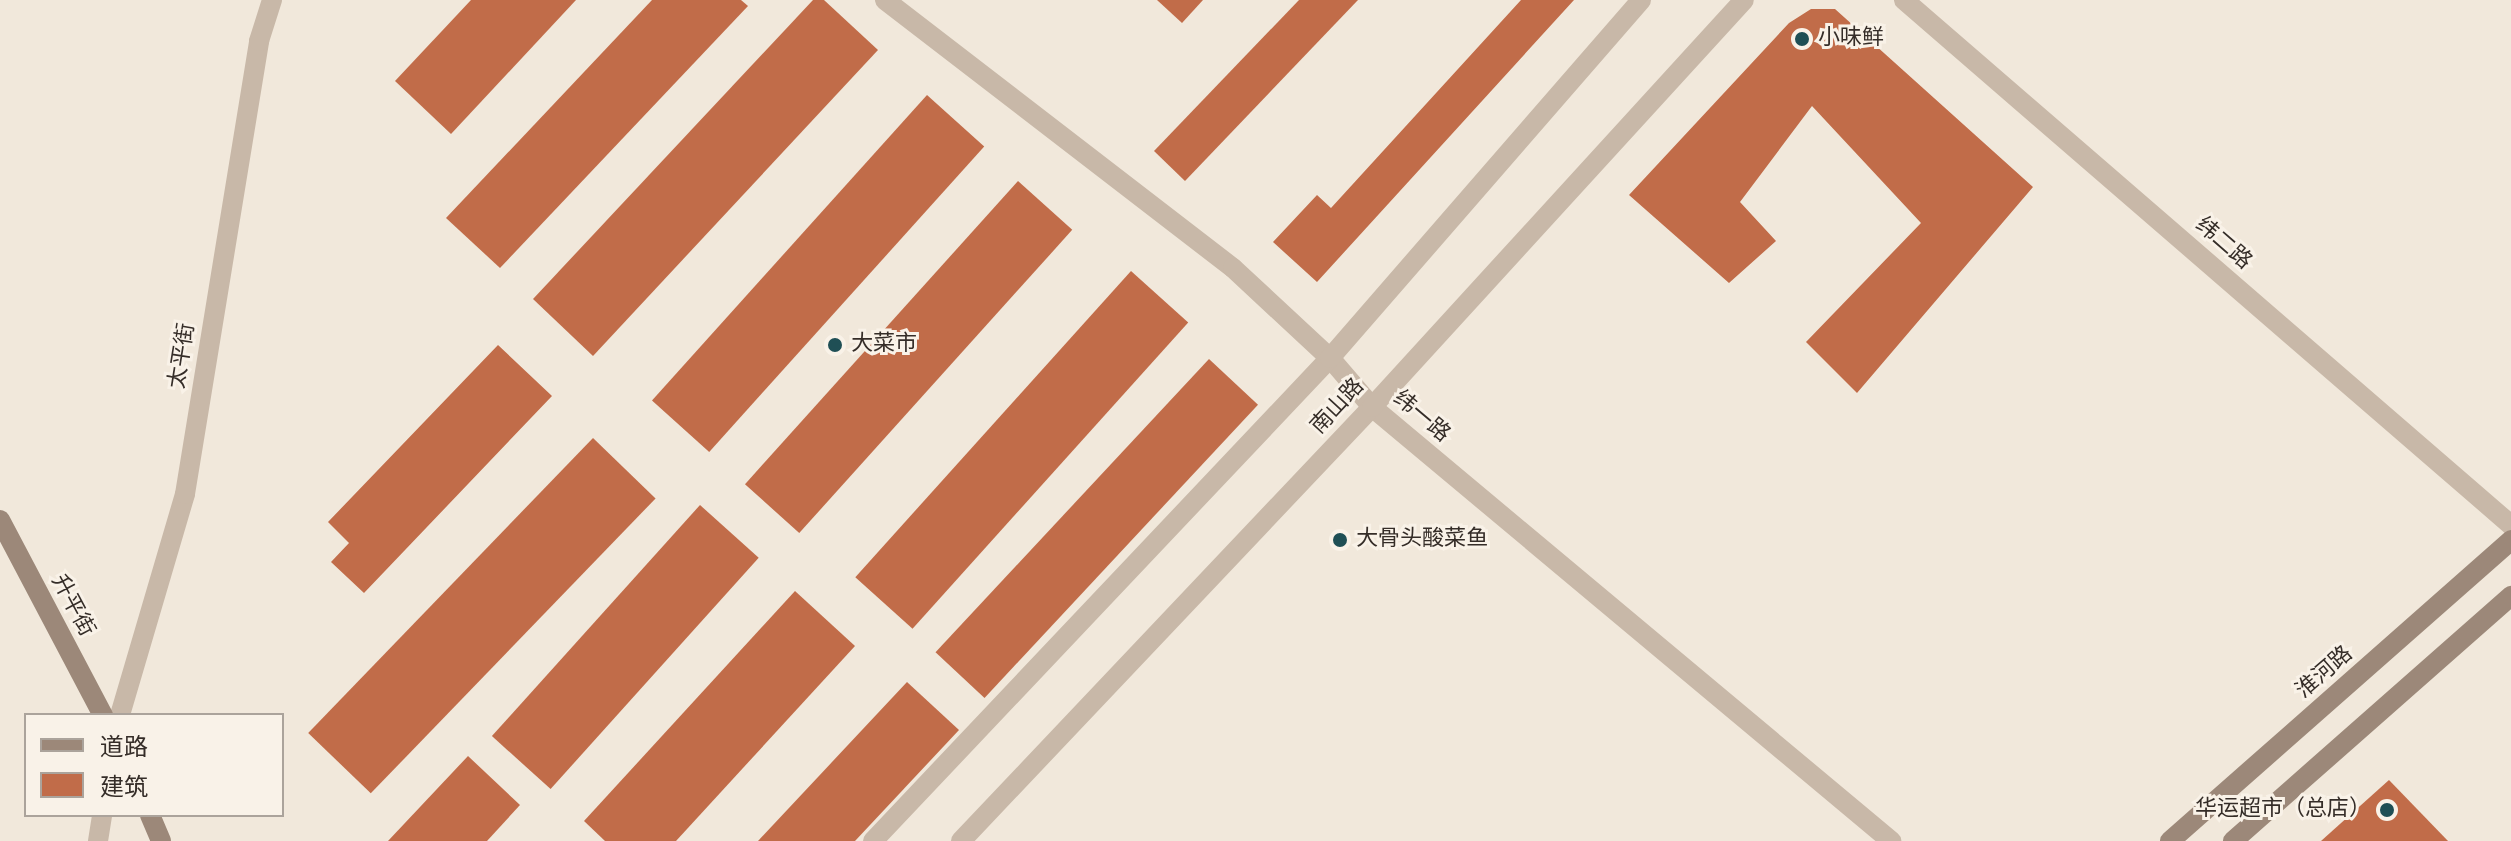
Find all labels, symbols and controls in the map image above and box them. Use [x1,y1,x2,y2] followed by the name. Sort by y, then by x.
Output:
[1818,26,1884,52] place label: 小味鲜
[1793,30,1811,48] marker: 小味鲜
[2189,212,2257,276] street label: 纬二路
[165,321,201,391] street label: 太平街
[851,332,917,358] place label: 大菜市
[826,336,844,354] marker: 大菜市
[1306,374,1370,440] street label: 南山路
[1387,386,1455,448] street label: 纬一路
[1356,527,1488,553] place label: 大骨头酸菜鱼
[1331,531,1349,549] marker: 大骨头酸菜鱼
[45,571,99,641] street label: 升平街
[2291,641,2359,705] street label: 淮河路
[24,713,284,817] legend
[100,734,148,764] text: 道路
[100,774,148,804] text: 建筑
[2195,797,2371,823] place label: 华运超市（总店）
[2378,801,2396,819] marker: 华运超市（总店）

